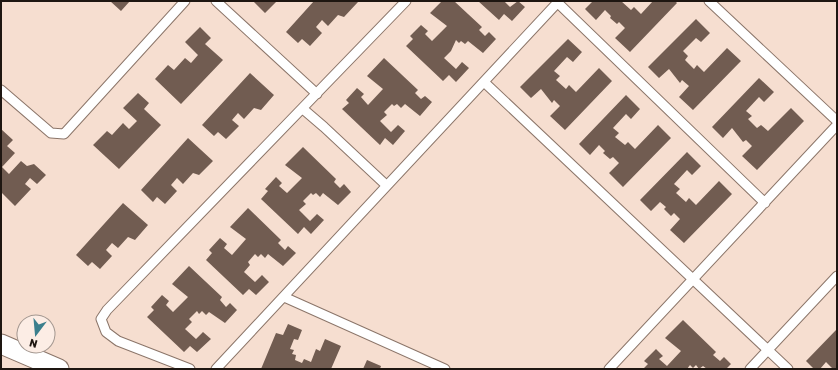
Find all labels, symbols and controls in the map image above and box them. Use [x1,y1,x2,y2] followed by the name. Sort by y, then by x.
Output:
[16,314,56,354] north arrow
[28,336,39,350] text: N

